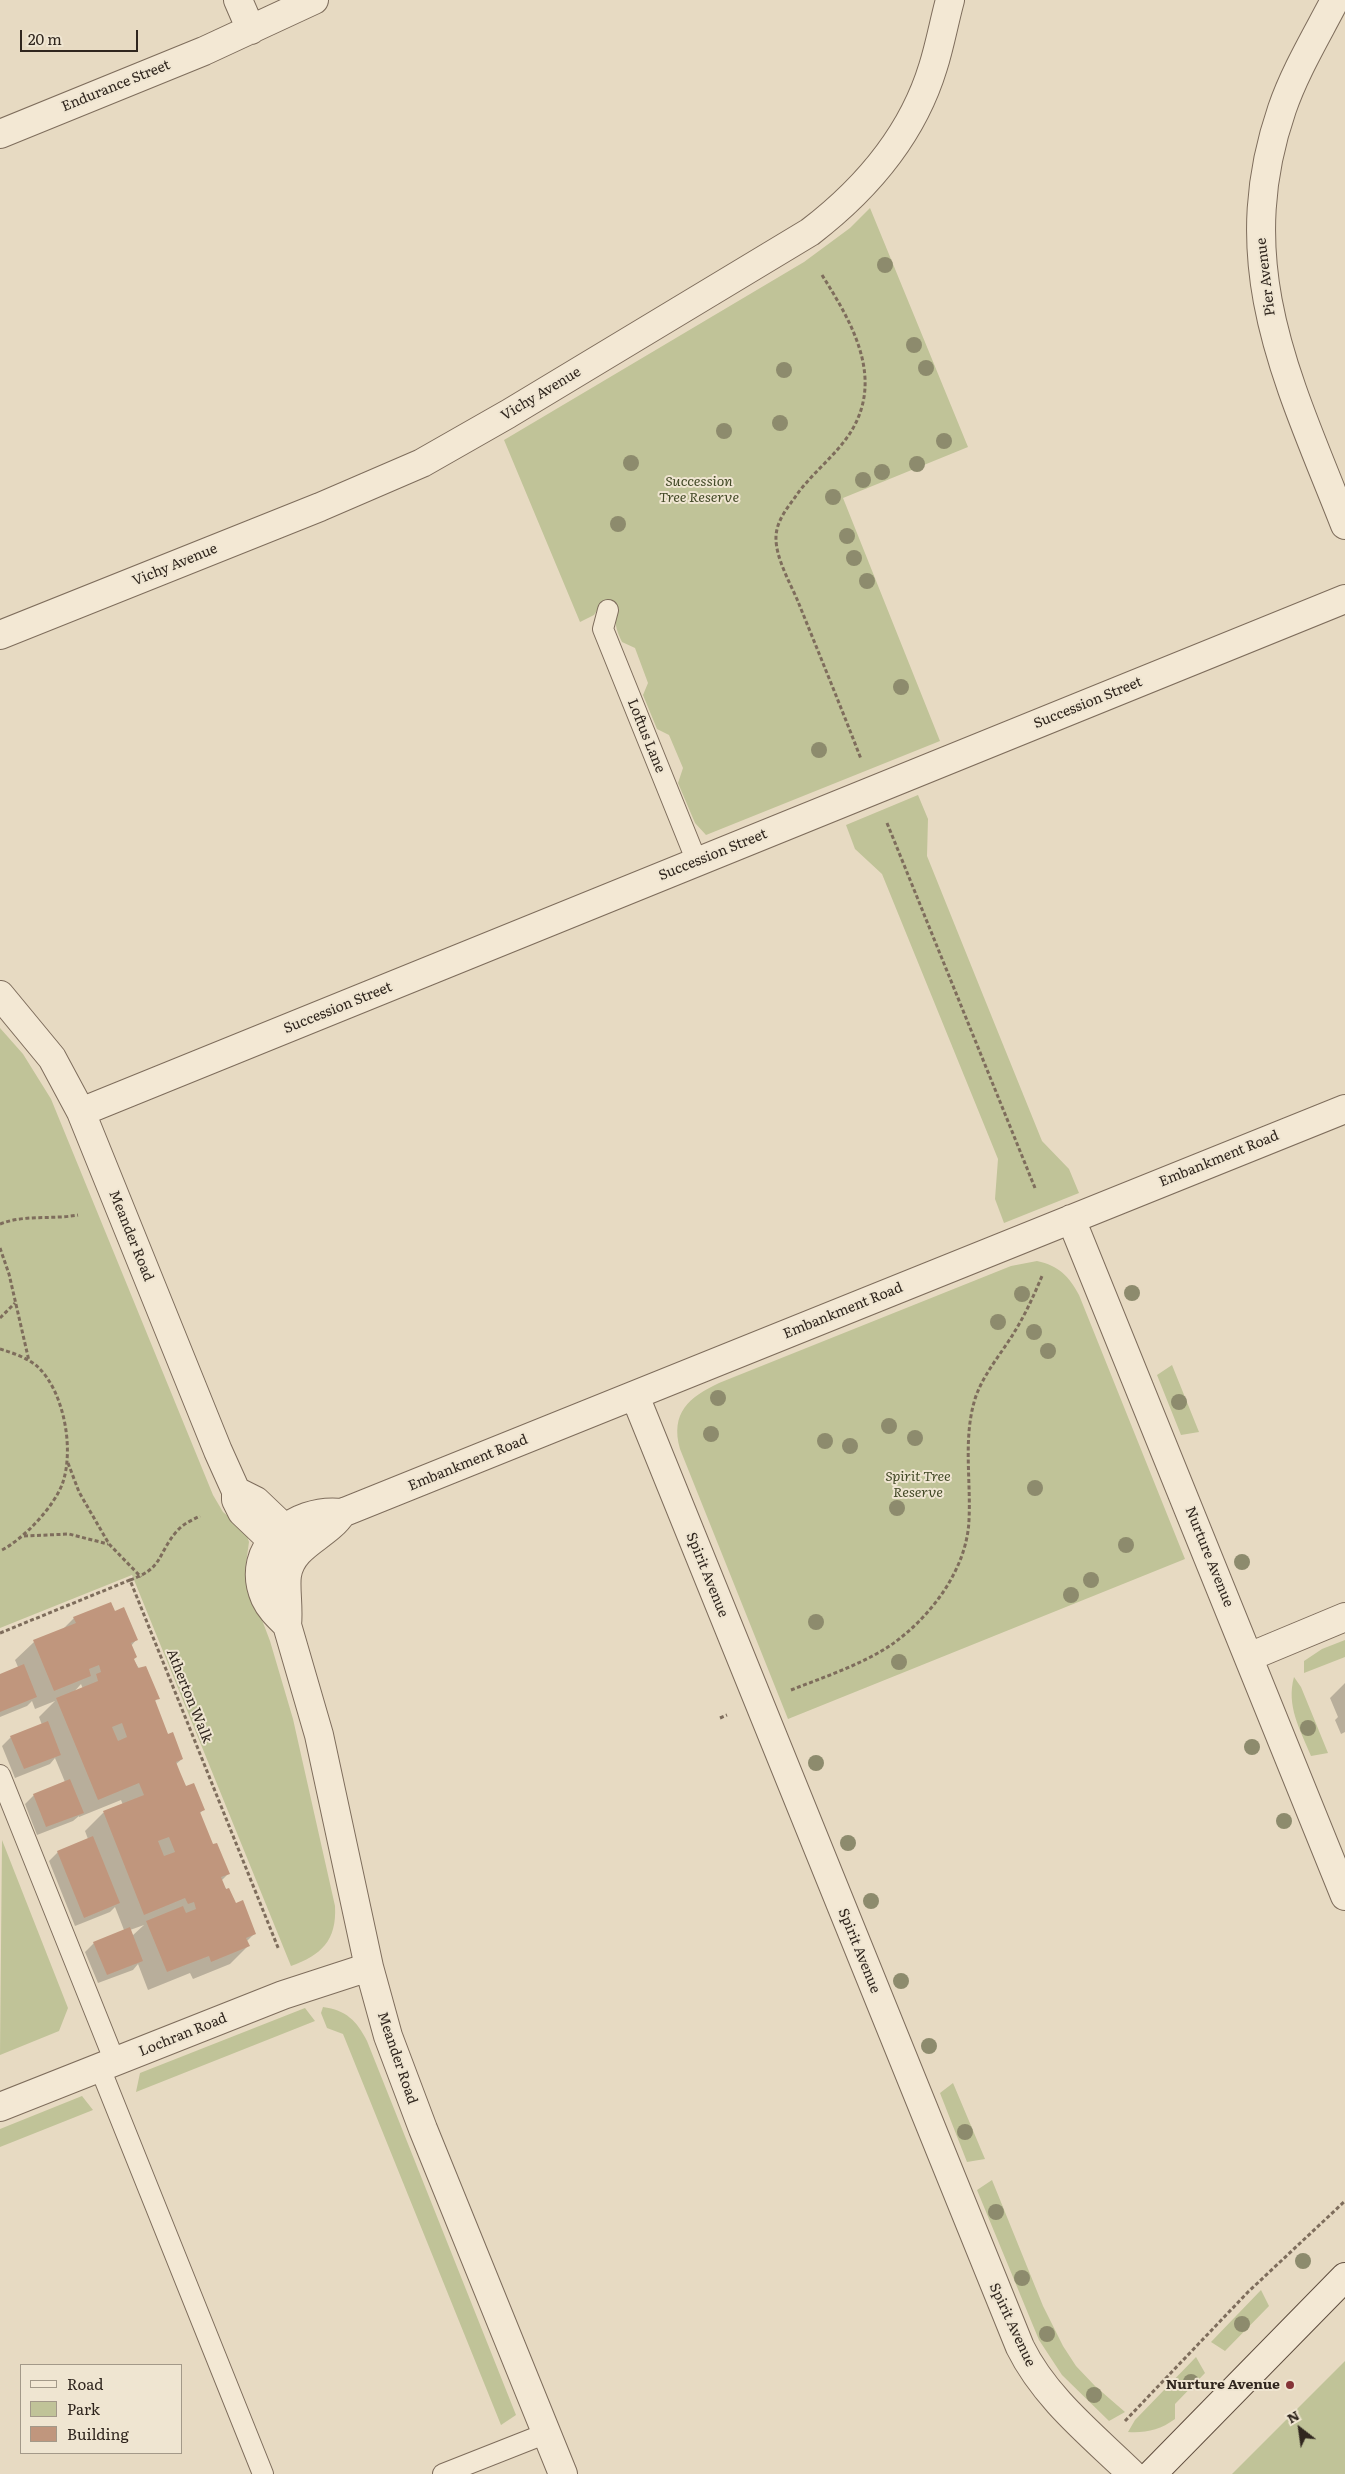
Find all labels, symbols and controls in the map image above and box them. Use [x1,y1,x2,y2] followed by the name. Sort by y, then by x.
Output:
[22,20,140,52] scale bar
[28,27,62,50] text: 20 m
[59,57,173,115] street label: Endurance Street
[1253,237,1279,317] street label: Pier Avenue
[498,364,584,424] street label: Vichy Avenue
[659,474,739,507] park label: Succession Tree Reserve
[130,540,220,590] street label: Vichy Avenue
[1031,674,1145,732] street label: Succession Street
[624,697,668,775] street label: Loftus Lane
[656,826,770,884] street label: Succession Street
[281,979,395,1037] street label: Succession Street
[1157,1127,1281,1191] street label: Embankment Road
[105,1188,157,1284] street label: Meander Road
[781,1279,905,1343] street label: Embankment Road
[406,1431,530,1495] street label: Embankment Road
[885,1469,951,1501] park label: Spirit Tree Reserve
[1181,1504,1237,1610] street label: Nurture Avenue
[682,1530,732,1620] street label: Spirit Avenue
[163,1647,215,1745] street label: Atherton Walk
[834,1906,884,1996] street label: Spirit Avenue
[137,2010,229,2060] street label: Lochran Road
[373,2010,421,2106] street label: Meander Road
[985,2281,1039,2369] street label: Spirit Avenue
[20,2364,182,2454] legend
[67,2372,103,2395] text: Road
[1166,2377,1280,2393] place label: Nurture Avenue
[1284,2379,1296,2391] marker: Nurture Avenue
[67,2397,100,2420] text: Park
[1275,2404,1325,2454] north arrow
[1282,2404,1303,2428] text: N
[67,2422,129,2445] text: Building

